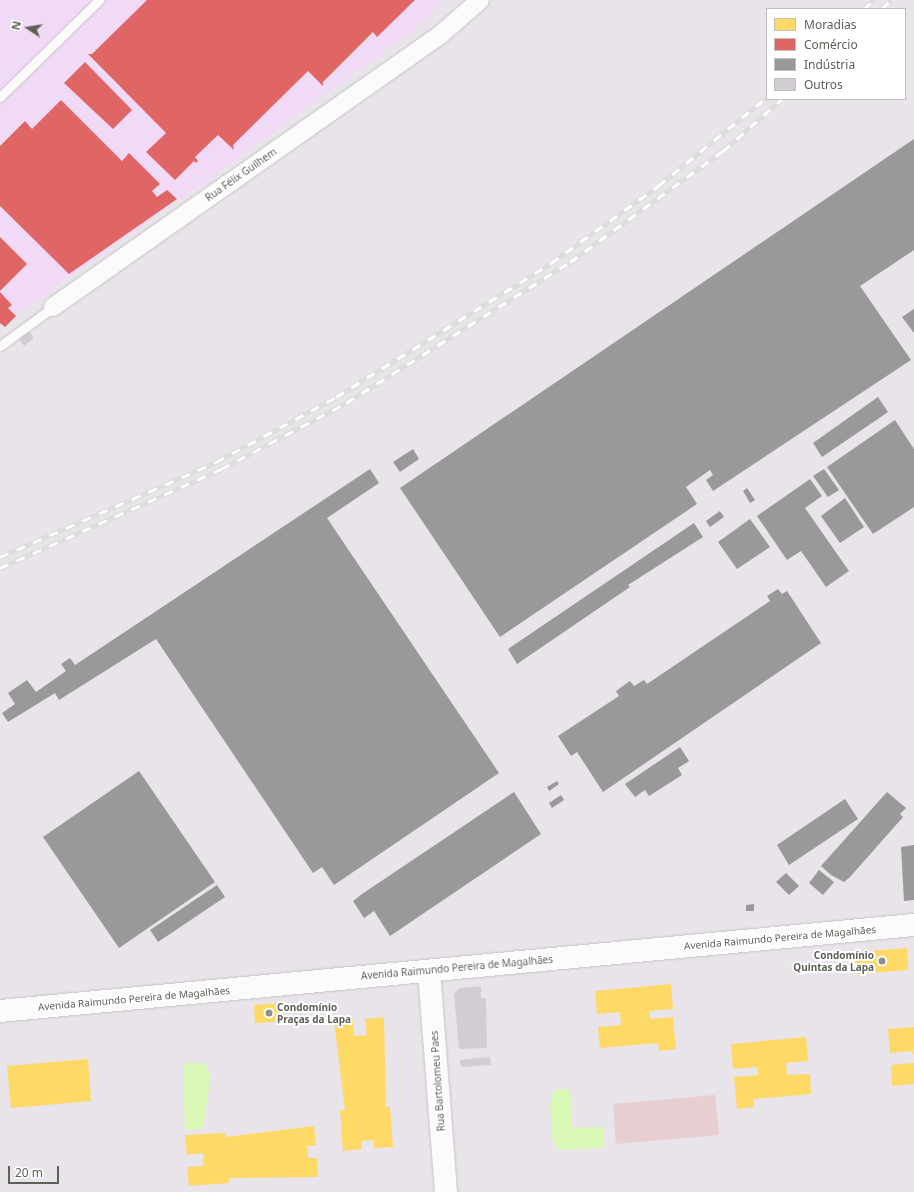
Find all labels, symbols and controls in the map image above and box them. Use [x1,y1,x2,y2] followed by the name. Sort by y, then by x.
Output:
[8,8,48,48] north arrow
[766,8,906,100] legend
[804,16,857,33] text: Moradias
[8,19,24,31] text: N
[804,36,858,53] text: Comércio
[804,56,855,73] text: Indústria
[804,76,843,93] text: Outros
[203,146,279,204] street label: Rua Félix Guilhem
[683,924,877,952] street label: Avenida Raimundo Pereira de Magalhães
[793,949,874,972] place label: Condomínio Quintas da Lapa
[360,954,554,982] street label: Avenida Raimundo Pereira de Magalhães
[877,956,887,966] marker: Condomínio Quintas da Lapa
[37,985,231,1013] street label: Avenida Raimundo Pereira de Magalhães
[277,1001,351,1024] place label: Condomínio Praças da Lapa
[264,1008,274,1018] marker: Condomínio Praças da Lapa
[428,1030,448,1132] street label: Rua Bartolomeu Paes
[10,1158,61,1184] scale bar
[15,1164,43,1181] text: 20 m

